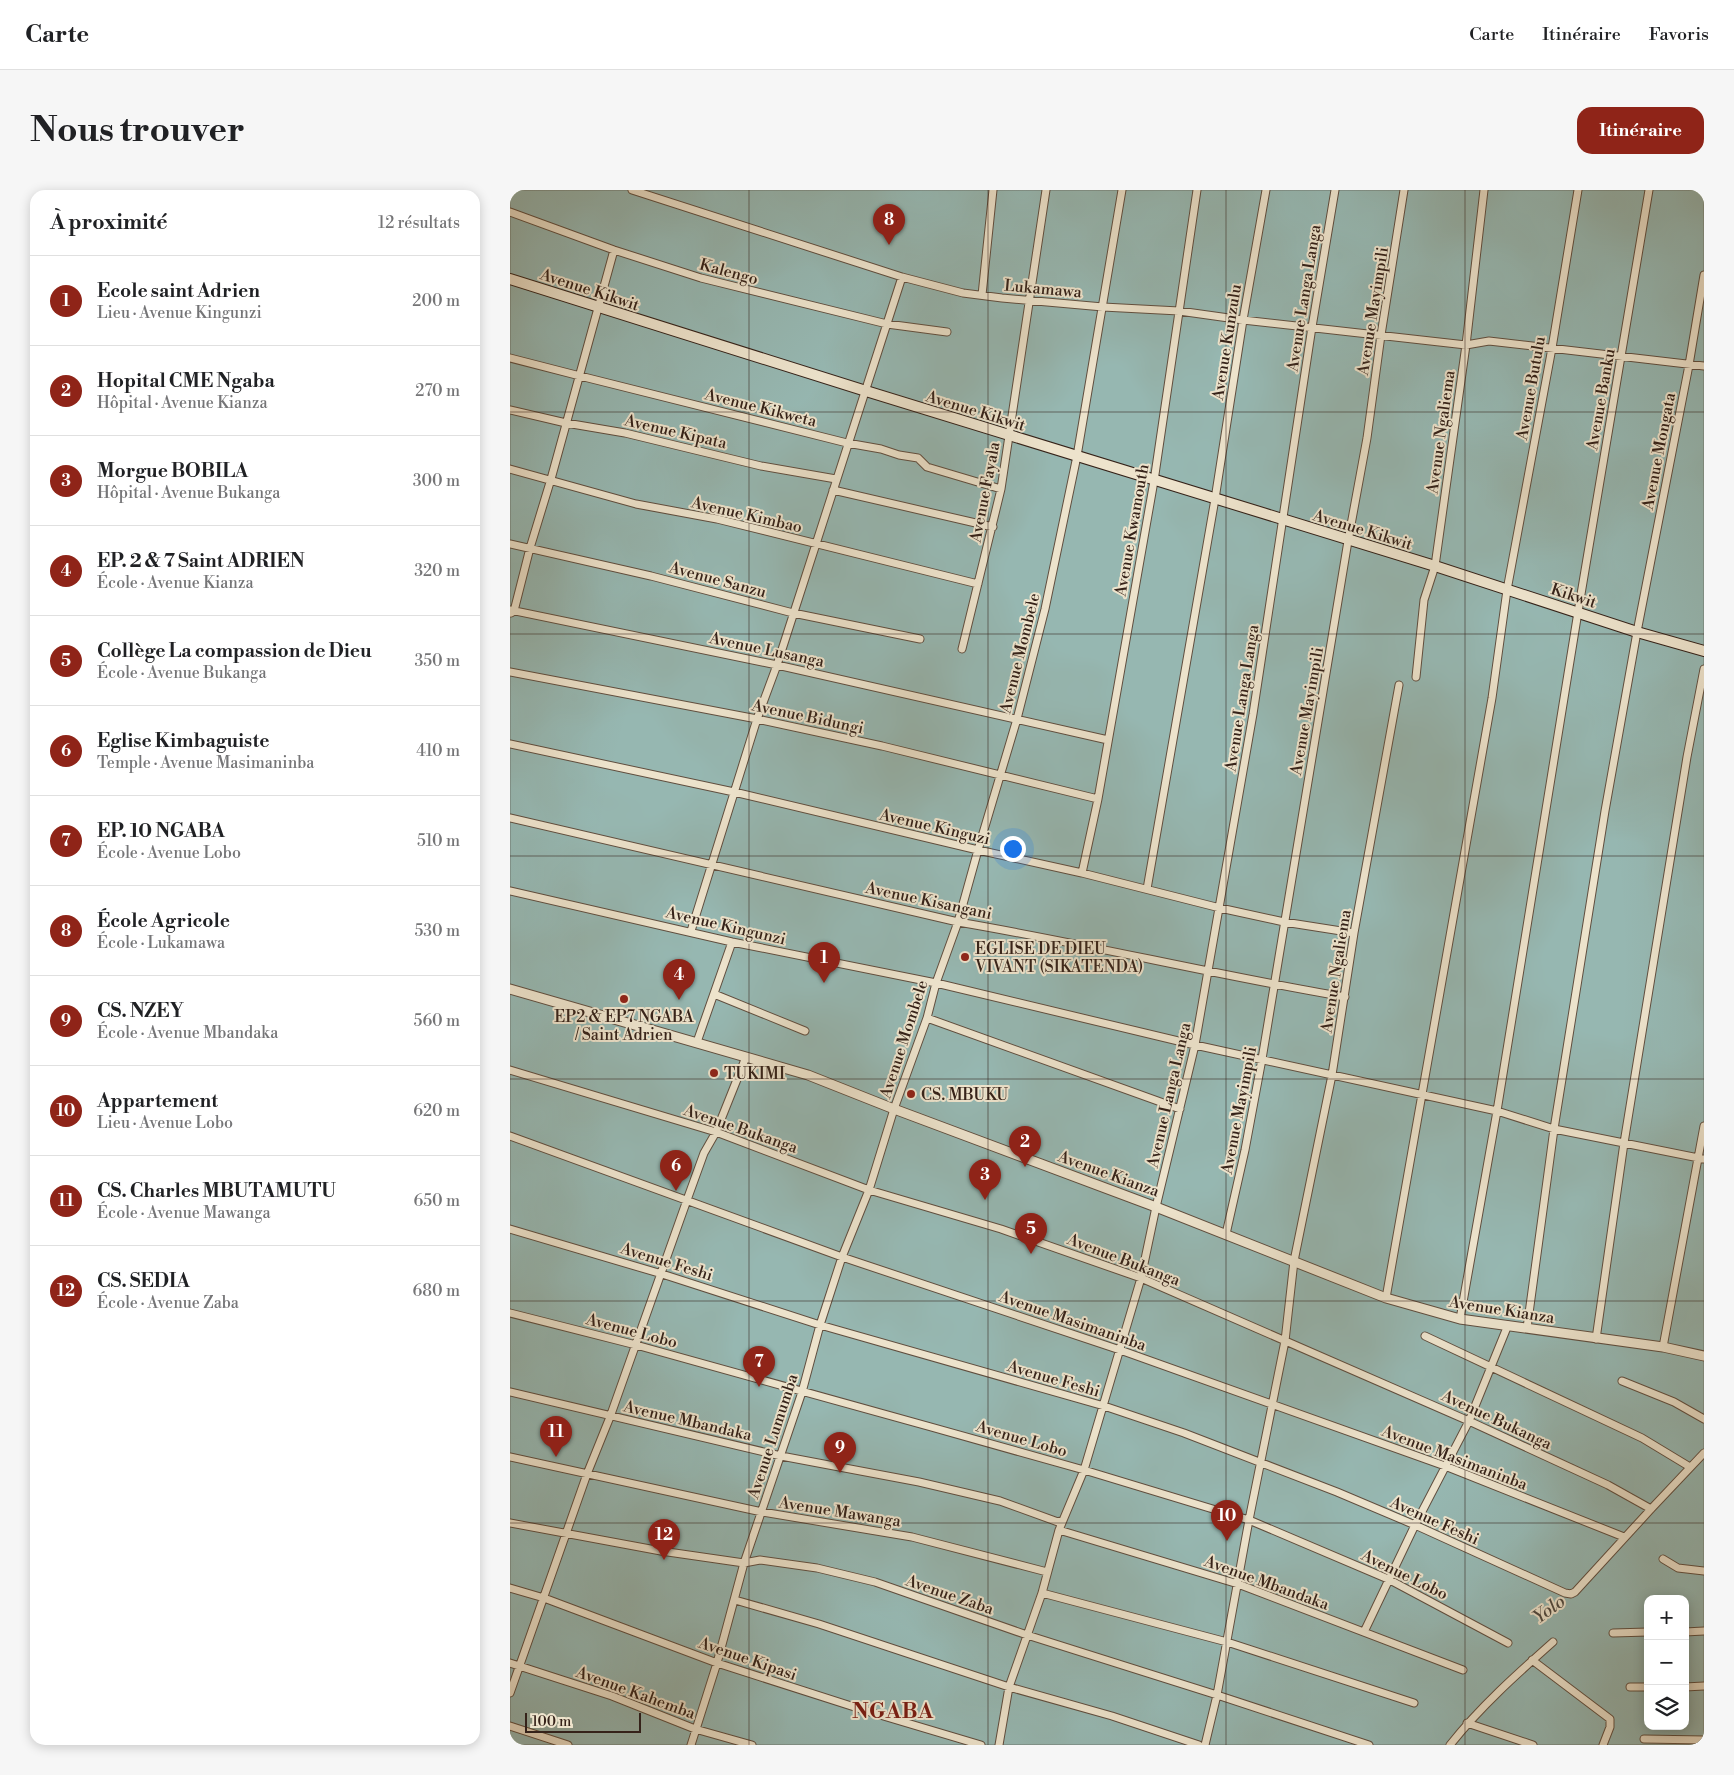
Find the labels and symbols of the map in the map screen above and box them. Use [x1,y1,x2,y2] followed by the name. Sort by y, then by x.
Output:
[873,204,905,245] pin: 8
[1282,222,1326,374] street label: Avenue Langa Langa
[1353,246,1393,378] street label: Avenue Mayimpili
[697,255,760,289] street label: Kalengo
[537,264,642,315] street label: Avenue Kikwit
[1003,276,1083,302] street label: Lukamawa
[1208,283,1246,403] street label: Avenue Kunzulu
[1512,335,1550,443] street label: Avenue Butulu
[1582,347,1620,453] street label: Avenue Banku
[1422,368,1460,496] street label: Avenue Ngaliema
[702,384,820,432] street label: Avenue Kikweta
[923,386,1028,436] street label: Avenue Kikwit
[1638,390,1680,513] street label: Avenue Mongata
[622,410,730,454] street label: Avenue Kipata
[965,439,1005,545] street label: Avenue Fayala
[1110,462,1154,599] street label: Avenue Kwamouth
[688,492,804,537] street label: Avenue Kimbao
[1310,505,1415,555] street label: Avenue Kikwit
[666,557,768,603] street label: Avenue Sanzu
[1548,579,1599,613] street label: Kikwit
[995,591,1045,716] street label: Avenue Mombele
[1220,622,1264,774] street label: Avenue Langa Langa
[707,628,827,672] street label: Avenue Lusanga
[1286,646,1328,778] street label: Avenue Mayimpili
[749,695,866,739] street label: Avenue Bidungi
[877,804,992,849] street label: Avenue Kinguzi
[1000,836,1026,862] your location
[863,878,994,924] street label: Avenue Kisangani
[663,902,788,949] street label: Avenue Kingunzi
[1316,907,1356,1035] street label: Avenue Ngaliema
[974,939,1143,977] place label: EGLISE DE DIEU VIVANT (SIKATENDA)
[808,942,840,983] pin: 1
[959,951,971,963] marker: EGLISE DE DIEU VIVANT (SIKATENDA)
[663,959,695,1000] pin: 4
[875,978,932,1102] street label: Avenue Mombele
[618,993,630,1005] marker: EP2 & EP7 NGABA / Saint Adrien
[554,1007,695,1045] place label: EP2 & EP7 NGABA / Saint Adrien
[1142,1020,1196,1171] street label: Avenue Langa Langa
[1217,1045,1261,1177] street label: Avenue Mayimpili
[724,1064,785,1084] place label: TUKIMI
[708,1067,720,1079] marker: TUKIMI
[921,1085,1008,1105] place label: CS. MBUKU
[905,1088,917,1100] marker: CS. MBUKU
[680,1100,801,1158] street label: Avenue Bukanga
[1009,1126,1041,1167] pin: 2
[1054,1146,1163,1202] street label: Avenue Kianza
[660,1150,692,1191] pin: 6
[969,1159,1001,1200] pin: 3
[1015,1213,1047,1254] pin: 5
[1063,1229,1184,1291] street label: Avenue Bukanga
[617,1238,715,1285] street label: Avenue Feshi
[996,1286,1150,1356] street label: Avenue Masimaninba
[1447,1292,1557,1328] street label: Avenue Kianza
[583,1309,680,1353] street label: Avenue Lobo
[743,1346,775,1387] pin: 7
[1004,1356,1102,1402] street label: Avenue Feshi
[743,1370,803,1502] street label: Avenue Lumumba
[1437,1385,1556,1455] street label: Avenue Bukanga
[621,1396,755,1446] street label: Avenue Mbandaka
[540,1416,572,1457] pin: 11
[973,1416,1070,1461] street label: Avenue Lobo
[1378,1421,1531,1495] street label: Avenue Masimaninba
[824,1432,856,1473] pin: 9
[776,1492,903,1532] street label: Avenue Mawanga
[1386,1492,1482,1549] street label: Avenue Feshi
[1211,1500,1243,1541] pin: 10
[648,1519,680,1560] pin: 12
[1357,1545,1451,1604] street label: Avenue Lobo
[1201,1551,1333,1615] street label: Avenue Mbandaka
[902,1570,997,1620] street label: Avenue Zaba
[1529,1590,1570,1629] water label: Yolo
[695,1632,799,1685] street label: Avenue Kipasi
[572,1662,699,1724] street label: Avenue Kahemba
[852,1699,934,1725] district label: NGABA
[525,1710,641,1733] scale bar

